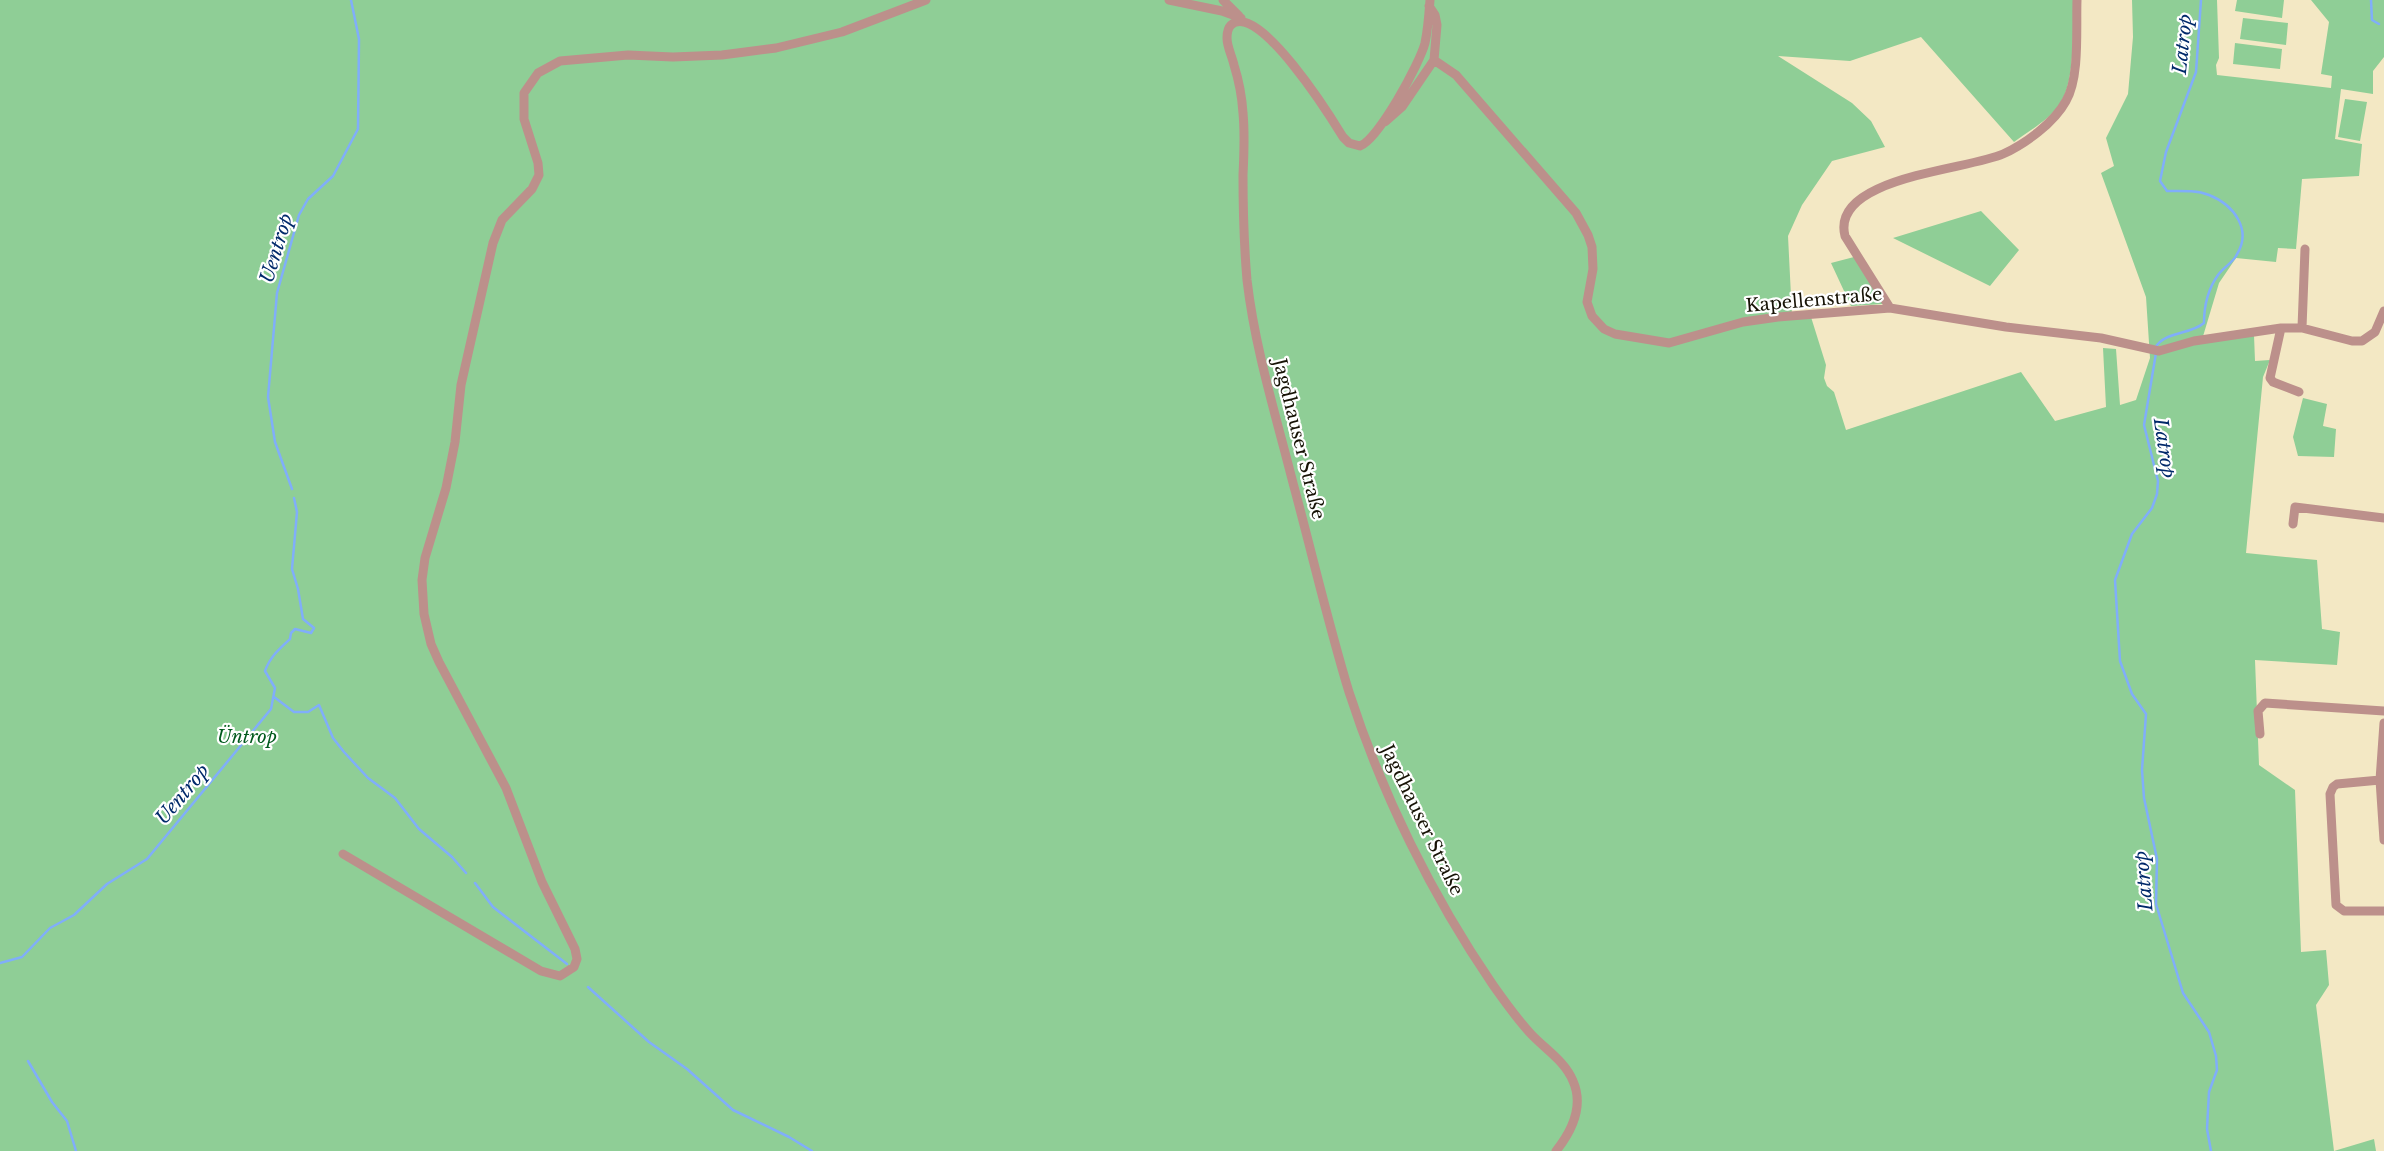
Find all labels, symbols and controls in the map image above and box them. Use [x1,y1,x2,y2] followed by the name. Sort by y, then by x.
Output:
[2168,13,2197,76] water label: Latrop
[255,211,298,286] water label: Uentrop
[1745,283,1883,317] street label: Kapellenstraße
[1268,354,1330,522] street label: Jagdhauser Straße
[2149,416,2180,480] water label: Latrop
[217,725,277,748] park label: Üntrop
[1375,739,1468,899] street label: Jagdhauser Straße
[151,760,214,829] water label: Uentrop
[2129,850,2158,913] water label: Latrop

